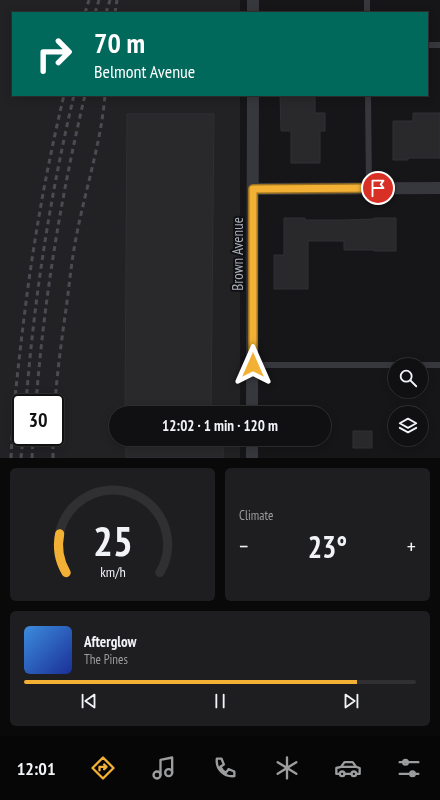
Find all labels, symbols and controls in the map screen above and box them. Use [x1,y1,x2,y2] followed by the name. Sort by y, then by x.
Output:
[94,24,145,61] text: 70 m
[28,28,80,80] icon: right
[94,60,195,83] text: Belmont Avenue
[361,171,395,205] pin
[367,177,389,199] icon: arrive
[228,217,247,291] street label: Brown Avenue
[232,344,274,386] position arrow
[388,358,428,446] map controls
[388,358,428,398] button: search
[12,394,64,446] speed limit sign: 30
[388,406,428,446] button: layers
[162,416,278,435] text: 12:02 · 1 min · 120 m
[239,507,273,524] text: Climate
[93,513,132,566] text: 25
[308,527,347,566] text: 23°
[239,532,248,560] text: −
[407,532,416,560] text: +
[100,561,125,580] text: km/h
[84,632,136,651] text: Afterglow
[84,651,128,668] text: The Pines
[78,690,100,712] icon: previous
[209,690,231,712] icon: pause
[340,690,362,712] icon: next
[89,754,117,782] icon: directions
[150,754,178,782] icon: music
[211,754,239,782] icon: phone
[273,754,301,782] icon: climate
[334,754,362,782] icon: car
[395,754,423,782] icon: filters
[17,757,56,780] text: 12:01

